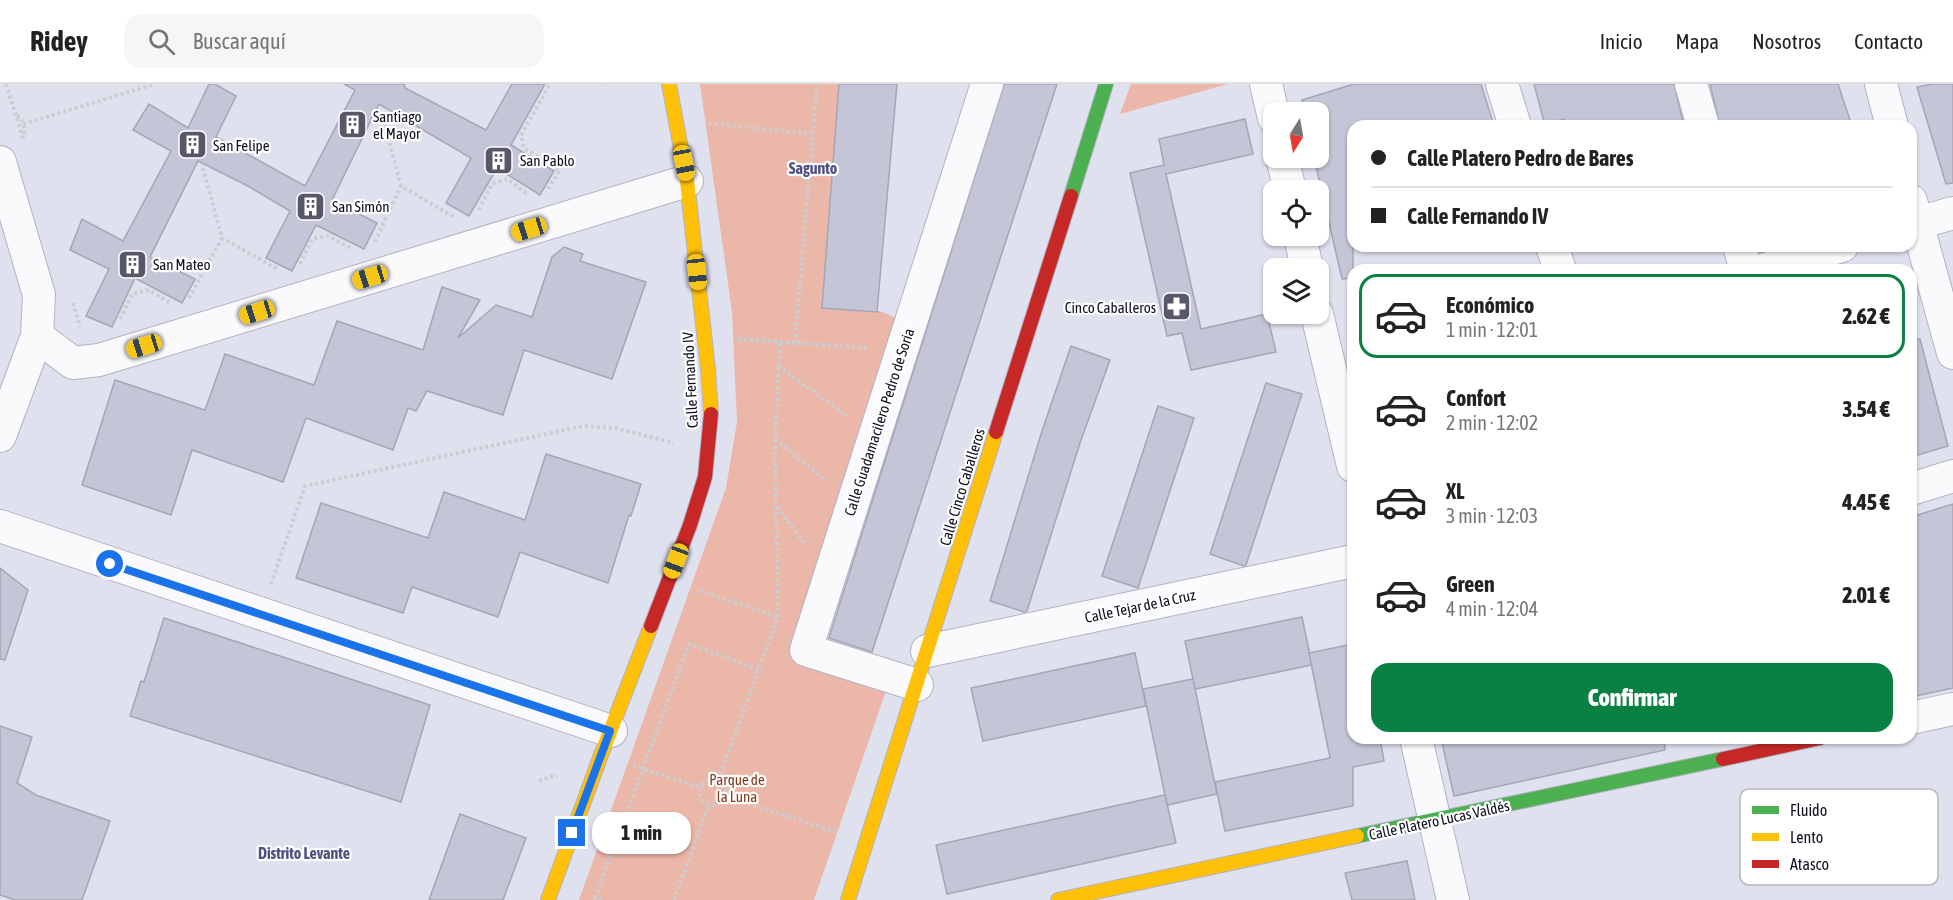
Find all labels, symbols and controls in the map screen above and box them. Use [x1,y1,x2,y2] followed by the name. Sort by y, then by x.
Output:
[124,14,544,68] search box
[30,25,88,57] text: Ridey
[145,25,178,58] icon: search
[193,28,286,54] text: Buscar aquí
[1600,29,1643,53] text: Inicio
[1676,29,1719,53] text: Mapa
[1752,29,1821,53] text: Nosotros
[1854,29,1923,53] text: Contacto
[1263,102,1329,168] north arrow
[1263,102,1329,324] map controls
[373,108,422,142] place label: Santiago el Mayor
[336,109,368,141] building icon: Santiago el Mayor
[176,129,208,161] building icon: San Felipe
[213,137,270,154] place label: San Felipe
[483,144,515,176] building icon: San Pablo
[672,144,696,182] car
[1407,145,1633,171] text: Calle Platero Pedro de Bares
[520,152,575,169] place label: San Pablo
[789,159,838,177] district label: Sagunto
[1263,180,1329,246] button: locate
[295,190,327,222] building icon: San Simón
[332,198,389,215] place label: San Simón
[1407,203,1548,229] text: Calle Fernando IV
[509,215,549,243] car
[116,248,148,280] building icon: San Mateo
[686,253,708,291] car
[153,256,211,273] place label: San Mateo
[1263,258,1329,324] button: layers
[350,263,390,291] car
[1374,289,1428,343] icon: car
[1161,291,1193,323] pharmacy icon: Cinco Caballeros
[1446,292,1534,318] text: Económico
[237,298,277,326] car
[1065,299,1156,316] place label: Cinco Caballeros
[1842,303,1890,329] text: 2.62 €
[1446,318,1538,341] text: 1 min · 12:01
[841,326,917,518] street label: Calle Guadamacilero Pedro de Soria
[679,331,701,429] street label: Calle Fernando IV
[124,332,164,360] car
[1374,382,1428,436] icon: car
[1446,385,1506,411] text: Confort
[1842,396,1890,422] text: 3.54 €
[1446,411,1538,434] text: 2 min · 12:02
[936,426,988,548] street label: Calle Cinco Caballeros
[1374,475,1428,529] icon: car
[1446,478,1464,504] text: XL
[1842,489,1890,515] text: 4.45 €
[1446,504,1538,527] text: 3 min · 12:03
[661,541,691,581] car
[96,550,123,577] route start
[1374,568,1428,622] icon: car
[1446,571,1495,597] text: Green
[1842,582,1890,608] text: 2.01 €
[1083,586,1197,626] street label: Calle Tejar de la Cruz
[1446,597,1538,620] text: 4 min · 12:04
[1371,663,1893,732] button: Confirmar
[709,771,765,805] park label: Parque de la Luna
[1740,789,1938,885] legend
[1367,797,1511,843] street label: Calle Platero Lucas Valdés
[1790,801,1827,819] text: Fluido
[593,812,692,854] callout: 1 min
[558,819,585,846] route end
[621,821,662,844] text: 1 min
[1790,828,1823,846] text: Lento
[258,844,350,862] district label: Distrito Levante
[1790,855,1829,873] text: Atasco

